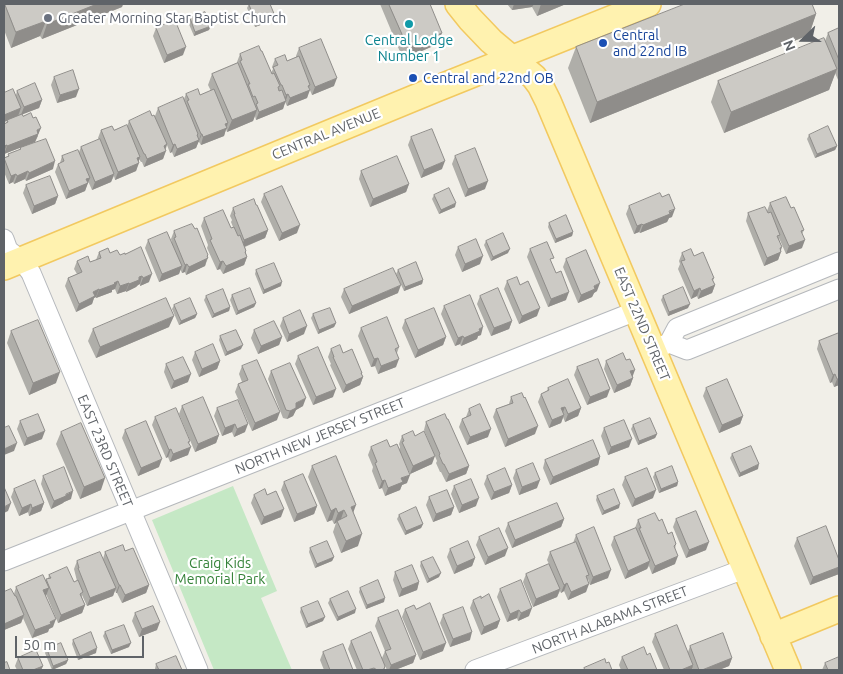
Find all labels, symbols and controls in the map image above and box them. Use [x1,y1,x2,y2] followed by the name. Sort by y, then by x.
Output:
[58,10,286,26] place label: Greater Morning Star Baptist Church
[42,12,54,24] marker: Greater Morning Star Baptist Church
[778,15,828,65] north arrow
[403,18,415,30] marker: Central Lodge Number 1
[613,27,687,59] place label: Central and 22nd IB
[365,32,453,64] place label: Central Lodge Number 1
[597,37,609,49] marker: Central and 22nd IB
[780,38,798,53] text: N
[423,70,554,86] place label: Central and 22nd OB
[407,72,419,84] marker: Central and 22nd OB
[269,105,383,163] street label: CENTRAL AVENUE
[610,265,674,383] street label: EAST 22ND STREET
[74,392,136,510] street label: EAST 23RD STREET
[233,394,407,478] street label: NORTH NEW JERSEY STREET
[175,555,265,588] park label: Craig Kids Memorial Park
[530,582,690,658] street label: NORTH ALABAMA STREET
[18,626,146,658] scale bar
[23,636,56,653] text: 50 m

